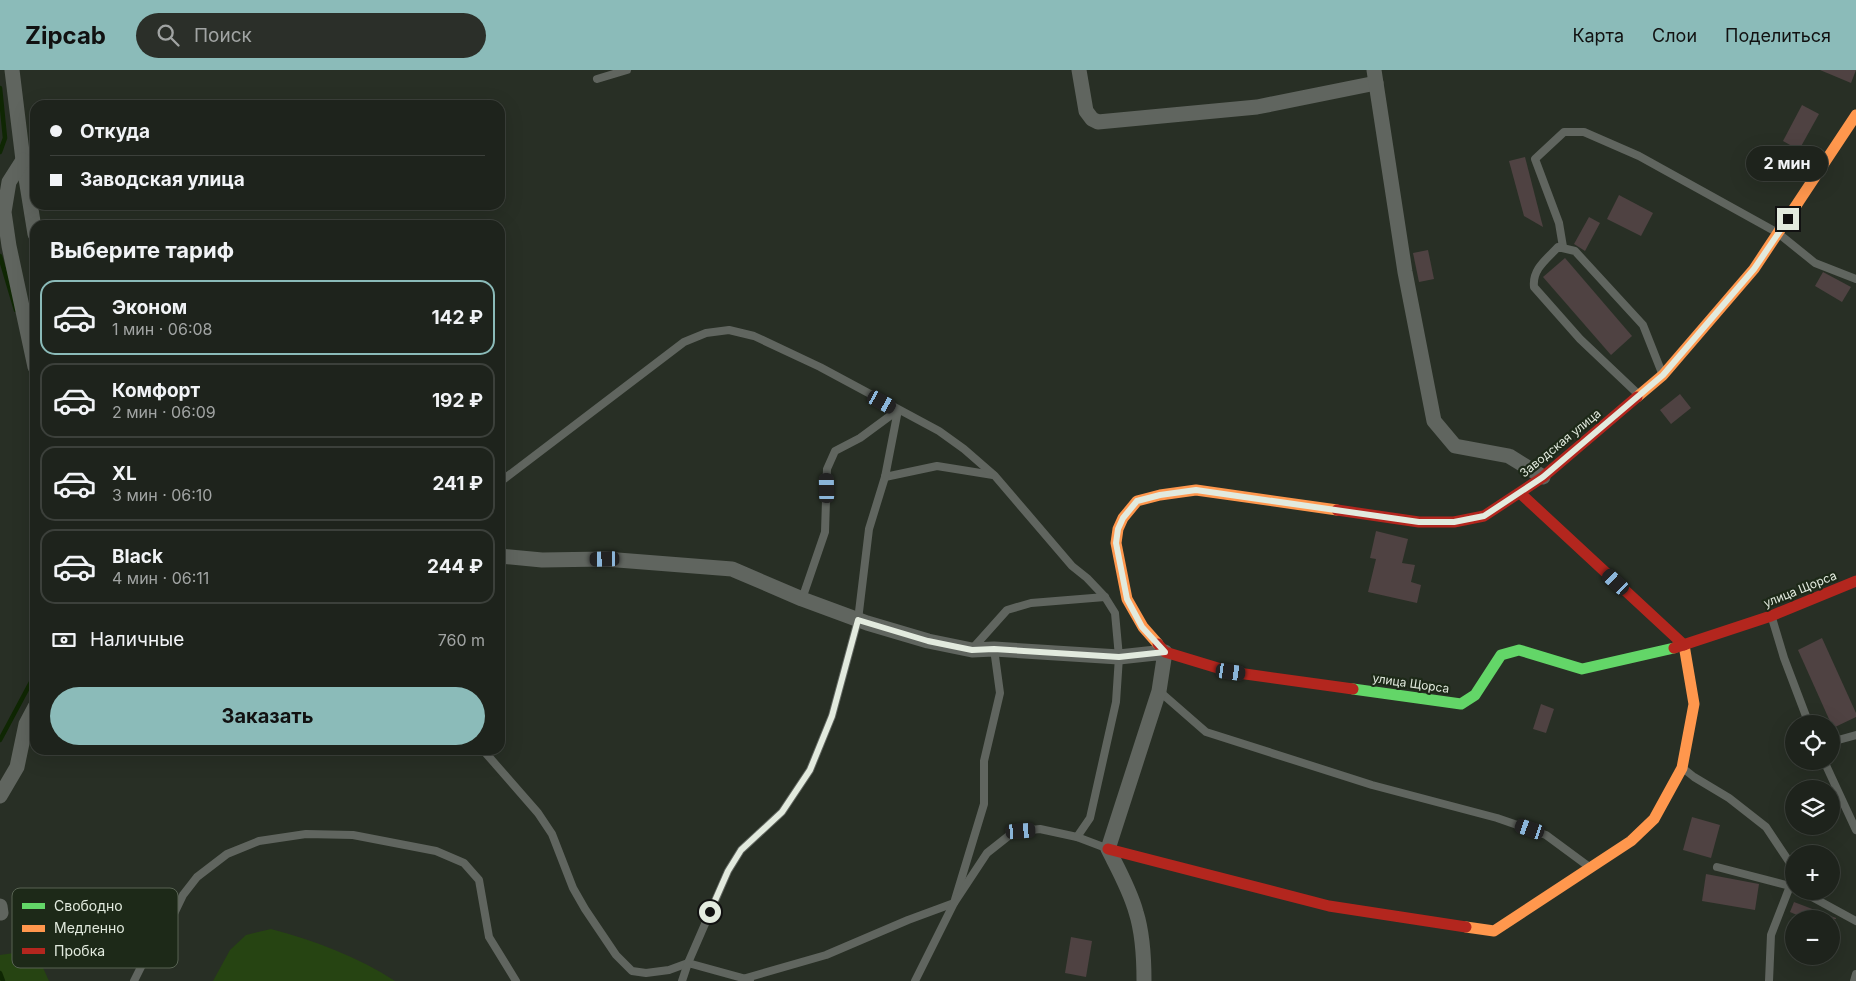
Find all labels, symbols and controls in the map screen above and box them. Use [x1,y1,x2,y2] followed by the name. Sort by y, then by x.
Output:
[136,13,486,58] search box
[25,21,106,50] text: Zipcab
[154,21,182,49] icon: search
[194,24,252,47] text: Поиск
[1572,25,1624,46] text: Карта
[1652,25,1697,46] text: Слои
[1725,25,1831,46] text: Поделиться
[80,120,150,143] text: Откуда
[1747,146,1829,182] callout: 2 мин
[1764,153,1810,173] text: 2 мин
[80,168,245,191] text: Заводская улица
[1777,208,1799,230] route end
[50,237,234,263] text: Выберите тариф
[52,295,97,340] icon: car
[112,296,187,319] text: Эконом
[431,306,483,329] text: 142 ₽
[112,319,212,339] text: 1 мин · 06:08
[52,378,97,423] icon: car
[112,379,200,402] text: Комфорт
[865,388,898,416] car
[432,389,483,412] text: 192 ₽
[112,402,216,422] text: 2 мин · 06:09
[1516,406,1604,480] street label: Заводская улица
[52,461,97,506] icon: car
[112,462,137,485] text: XL
[432,472,483,495] text: 241 ₽
[819,473,834,503] car
[112,485,212,505] text: 3 мин · 06:10
[52,544,97,589] icon: car
[112,545,163,568] text: Black
[589,551,620,567] car
[427,555,483,578] text: 244 ₽
[1599,566,1632,598] car
[112,568,209,588] text: 4 мин · 06:11
[1761,568,1839,610] street label: улица Щорса
[50,626,78,654] icon: cash
[90,628,184,651] text: Наличные
[438,630,485,650] text: 760 m
[1215,662,1246,682] car
[1372,670,1450,696] street label: улица Щорса
[50,687,485,745] button: Заказать
[1785,715,1840,965] map controls
[1785,715,1840,770] button: locate
[1785,780,1840,835] button: layers
[1513,817,1546,841] car
[1005,822,1036,840] car
[1785,845,1840,900] button: +
[12,888,178,968] legend
[54,897,123,914] text: Свободно
[699,901,721,923] route start
[1785,910,1840,965] button: −
[54,919,125,936] text: Медленно
[54,942,105,959] text: Пробка

